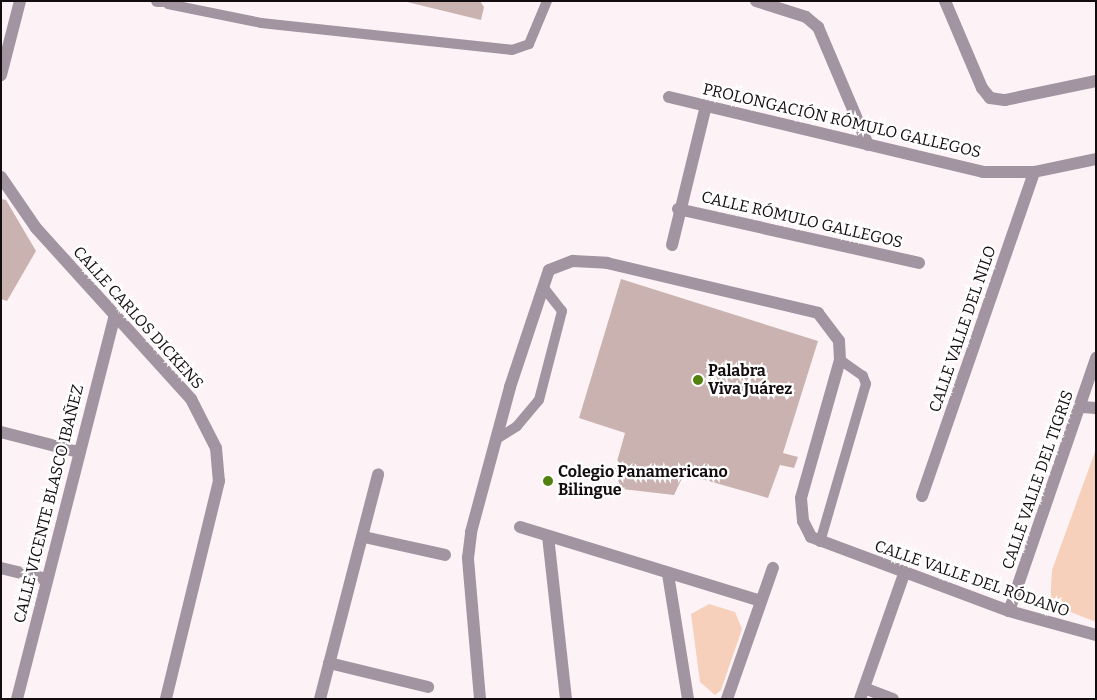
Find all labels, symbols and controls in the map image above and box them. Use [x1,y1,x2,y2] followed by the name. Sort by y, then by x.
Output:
[701,80,983,162] street label: PROLONGACIÓN RÓMULO GALLEGOS
[700,187,904,253] street label: CALLE RÓMULO GALLEGOS
[69,243,207,393] street label: CALLE CARLOS DICKENS
[925,243,1001,415] street label: CALLE VALLE DEL NILO
[708,361,792,399] place label: Palabra Viva Juárez
[692,374,704,386] marker: Palabra Viva Juárez
[10,383,88,625] street label: CALLE VICENTE BLASCO IBAÑEZ
[998,388,1078,572] street label: CALLE VALLE DEL TIGRIS
[558,462,728,500] place label: Colegio Panamericano Bilingue
[542,475,554,487] marker: Colegio Panamericano Bilingue
[872,537,1072,621] street label: CALLE VALLE DEL RÓDANO

